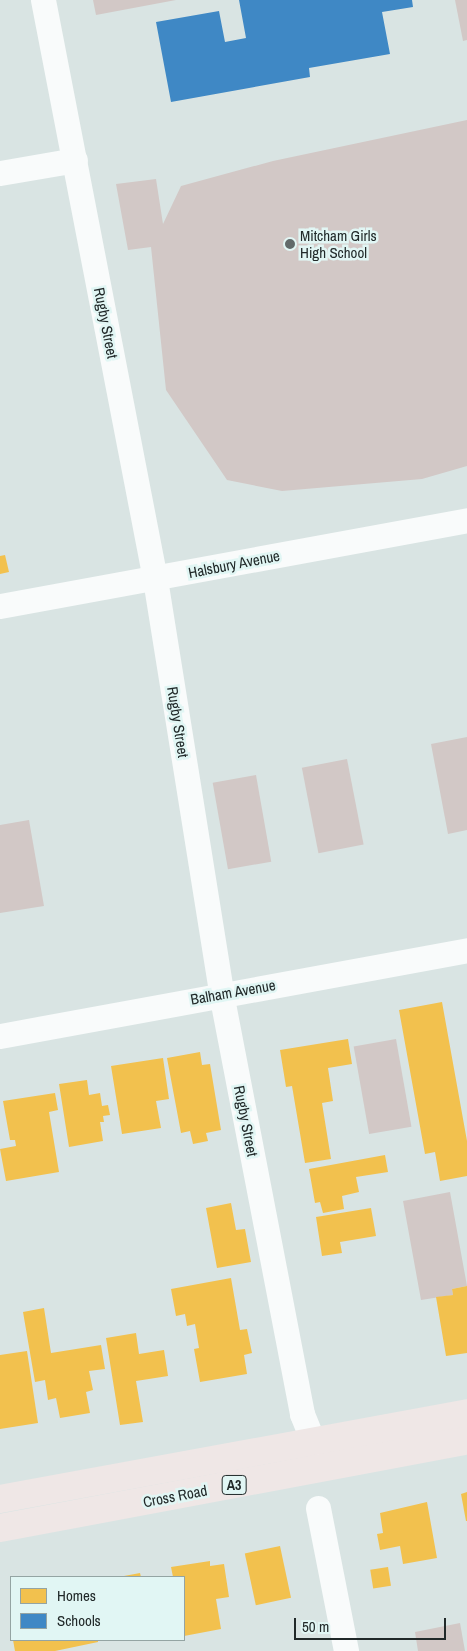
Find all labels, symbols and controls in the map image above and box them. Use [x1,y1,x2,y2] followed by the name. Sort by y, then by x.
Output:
[300,226,377,261] place label: Mitcham Girls High School
[284,238,296,250] marker: Mitcham Girls High School
[90,286,122,360] street label: Rugby Street
[186,546,282,582] street label: Halsbury Avenue
[163,685,193,759] street label: Rugby Street
[189,976,277,1008] street label: Balham Avenue
[230,1084,262,1158] street label: Rugby Street
[222,1474,246,1496] road number: A3
[141,1481,209,1511] street label: Cross Road
[10,1576,185,1641] legend
[57,1585,96,1606] text: Homes
[297,1608,450,1640] scale bar
[57,1610,101,1631] text: Schools
[302,1616,329,1637] text: 50 m

